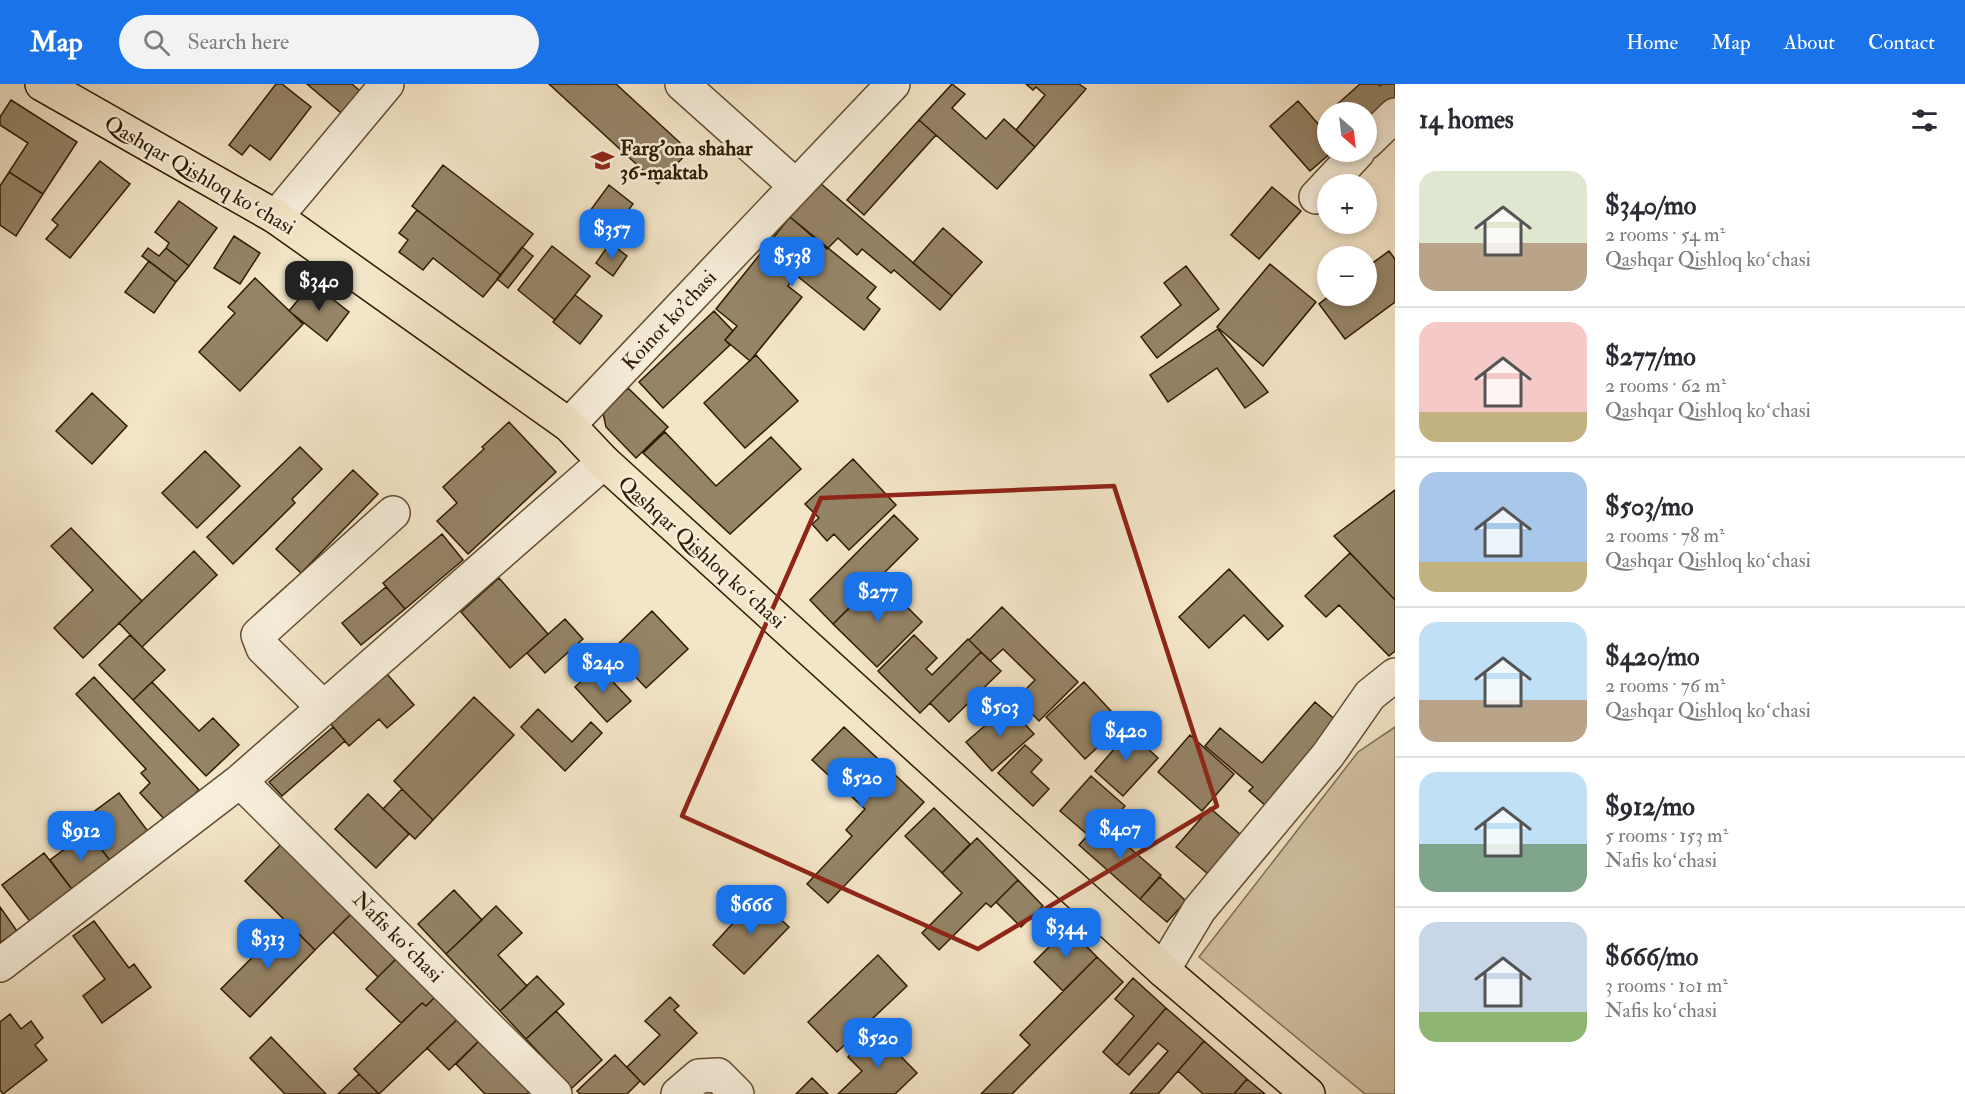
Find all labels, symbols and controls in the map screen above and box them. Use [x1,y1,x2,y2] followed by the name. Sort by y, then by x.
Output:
[119,15,539,69] search box
[30,25,83,60] text: Map
[140,26,173,59] icon: search
[188,28,289,56] text: Search here
[1626,29,1678,56] text: Home
[1711,29,1751,56] text: Map
[1784,29,1835,56] text: About
[1868,29,1935,56] text: Contact
[1317,102,1377,162] north arrow
[1317,102,1377,306] map controls
[1419,104,1514,136] text: 14 homes
[1908,104,1941,137] icon: filters
[99,110,300,241] street label: Qashqar Qishloq koʻchasi
[620,135,754,186] place label: Farg'ona shahar 36-maktab
[589,147,615,173] school or university icon: Farg'ona shahar 36-maktab
[1317,174,1377,234] button: +
[1605,190,1696,222] text: $340/mo
[1467,195,1539,267] icon: home
[576,209,648,260] pin: $357
[594,216,630,241] text: $357
[1605,222,1725,247] text: 2 rooms · 54 m²
[756,237,828,288] pin: $538
[773,244,811,269] text: $538
[1317,246,1377,306] button: −
[1605,247,1811,272] text: Qashqar Qishloq koʻchasi
[283,261,355,312] pin: $340
[616,264,723,376] street label: Koinot ko'chasi
[299,268,339,293] text: $340
[1605,341,1696,373] text: $277/mo
[1467,346,1539,418] icon: home
[1605,373,1726,398] text: 2 rooms · 62 m²
[1605,398,1811,423] text: Qashqar Qishloq koʻchasi
[612,470,791,635] street label: Qashqar Qishloq koʻchasi
[1605,491,1694,523] text: $503/mo
[1467,496,1539,568] icon: home
[1605,523,1725,548] text: 2 rooms · 78 m²
[1605,548,1811,573] text: Qashqar Qishloq koʻchasi
[842,572,914,623] pin: $277
[858,579,898,604] text: $277
[1605,641,1700,673] text: $420/mo
[567,643,639,694] pin: $240
[1467,646,1539,718] icon: home
[582,650,624,675] text: $240
[1605,673,1725,698] text: 2 rooms · 76 m²
[964,687,1036,738] pin: $503
[981,694,1019,719] text: $503
[1605,698,1811,723] text: Qashqar Qishloq koʻchasi
[1090,711,1162,762] pin: $420
[1105,718,1147,743] text: $420
[826,758,898,809] pin: $520
[842,765,882,790] text: $520
[1605,791,1695,823] text: $912/mo
[1467,796,1539,868] icon: home
[1084,809,1156,860] pin: $407
[45,811,117,862] pin: $912
[1099,816,1141,841] text: $407
[62,818,100,843] text: $912
[1605,823,1728,848] text: 5 rooms · 153 m²
[1605,848,1717,873] text: Nafis koʻchasi
[715,885,787,936] pin: $666
[346,886,449,989] street label: Nafis koʻchasi
[730,892,772,917] text: $666
[1030,908,1102,959] pin: $344
[1046,915,1086,940] text: $344
[232,919,304,970] pin: $313
[251,926,285,951] text: $313
[1605,941,1698,973] text: $666/mo
[1467,946,1539,1018] icon: home
[1605,973,1728,998] text: 3 rooms · 101 m²
[1605,998,1717,1023] text: Nafis koʻchasi
[842,1018,914,1069] pin: $520
[858,1025,898,1050] text: $520

